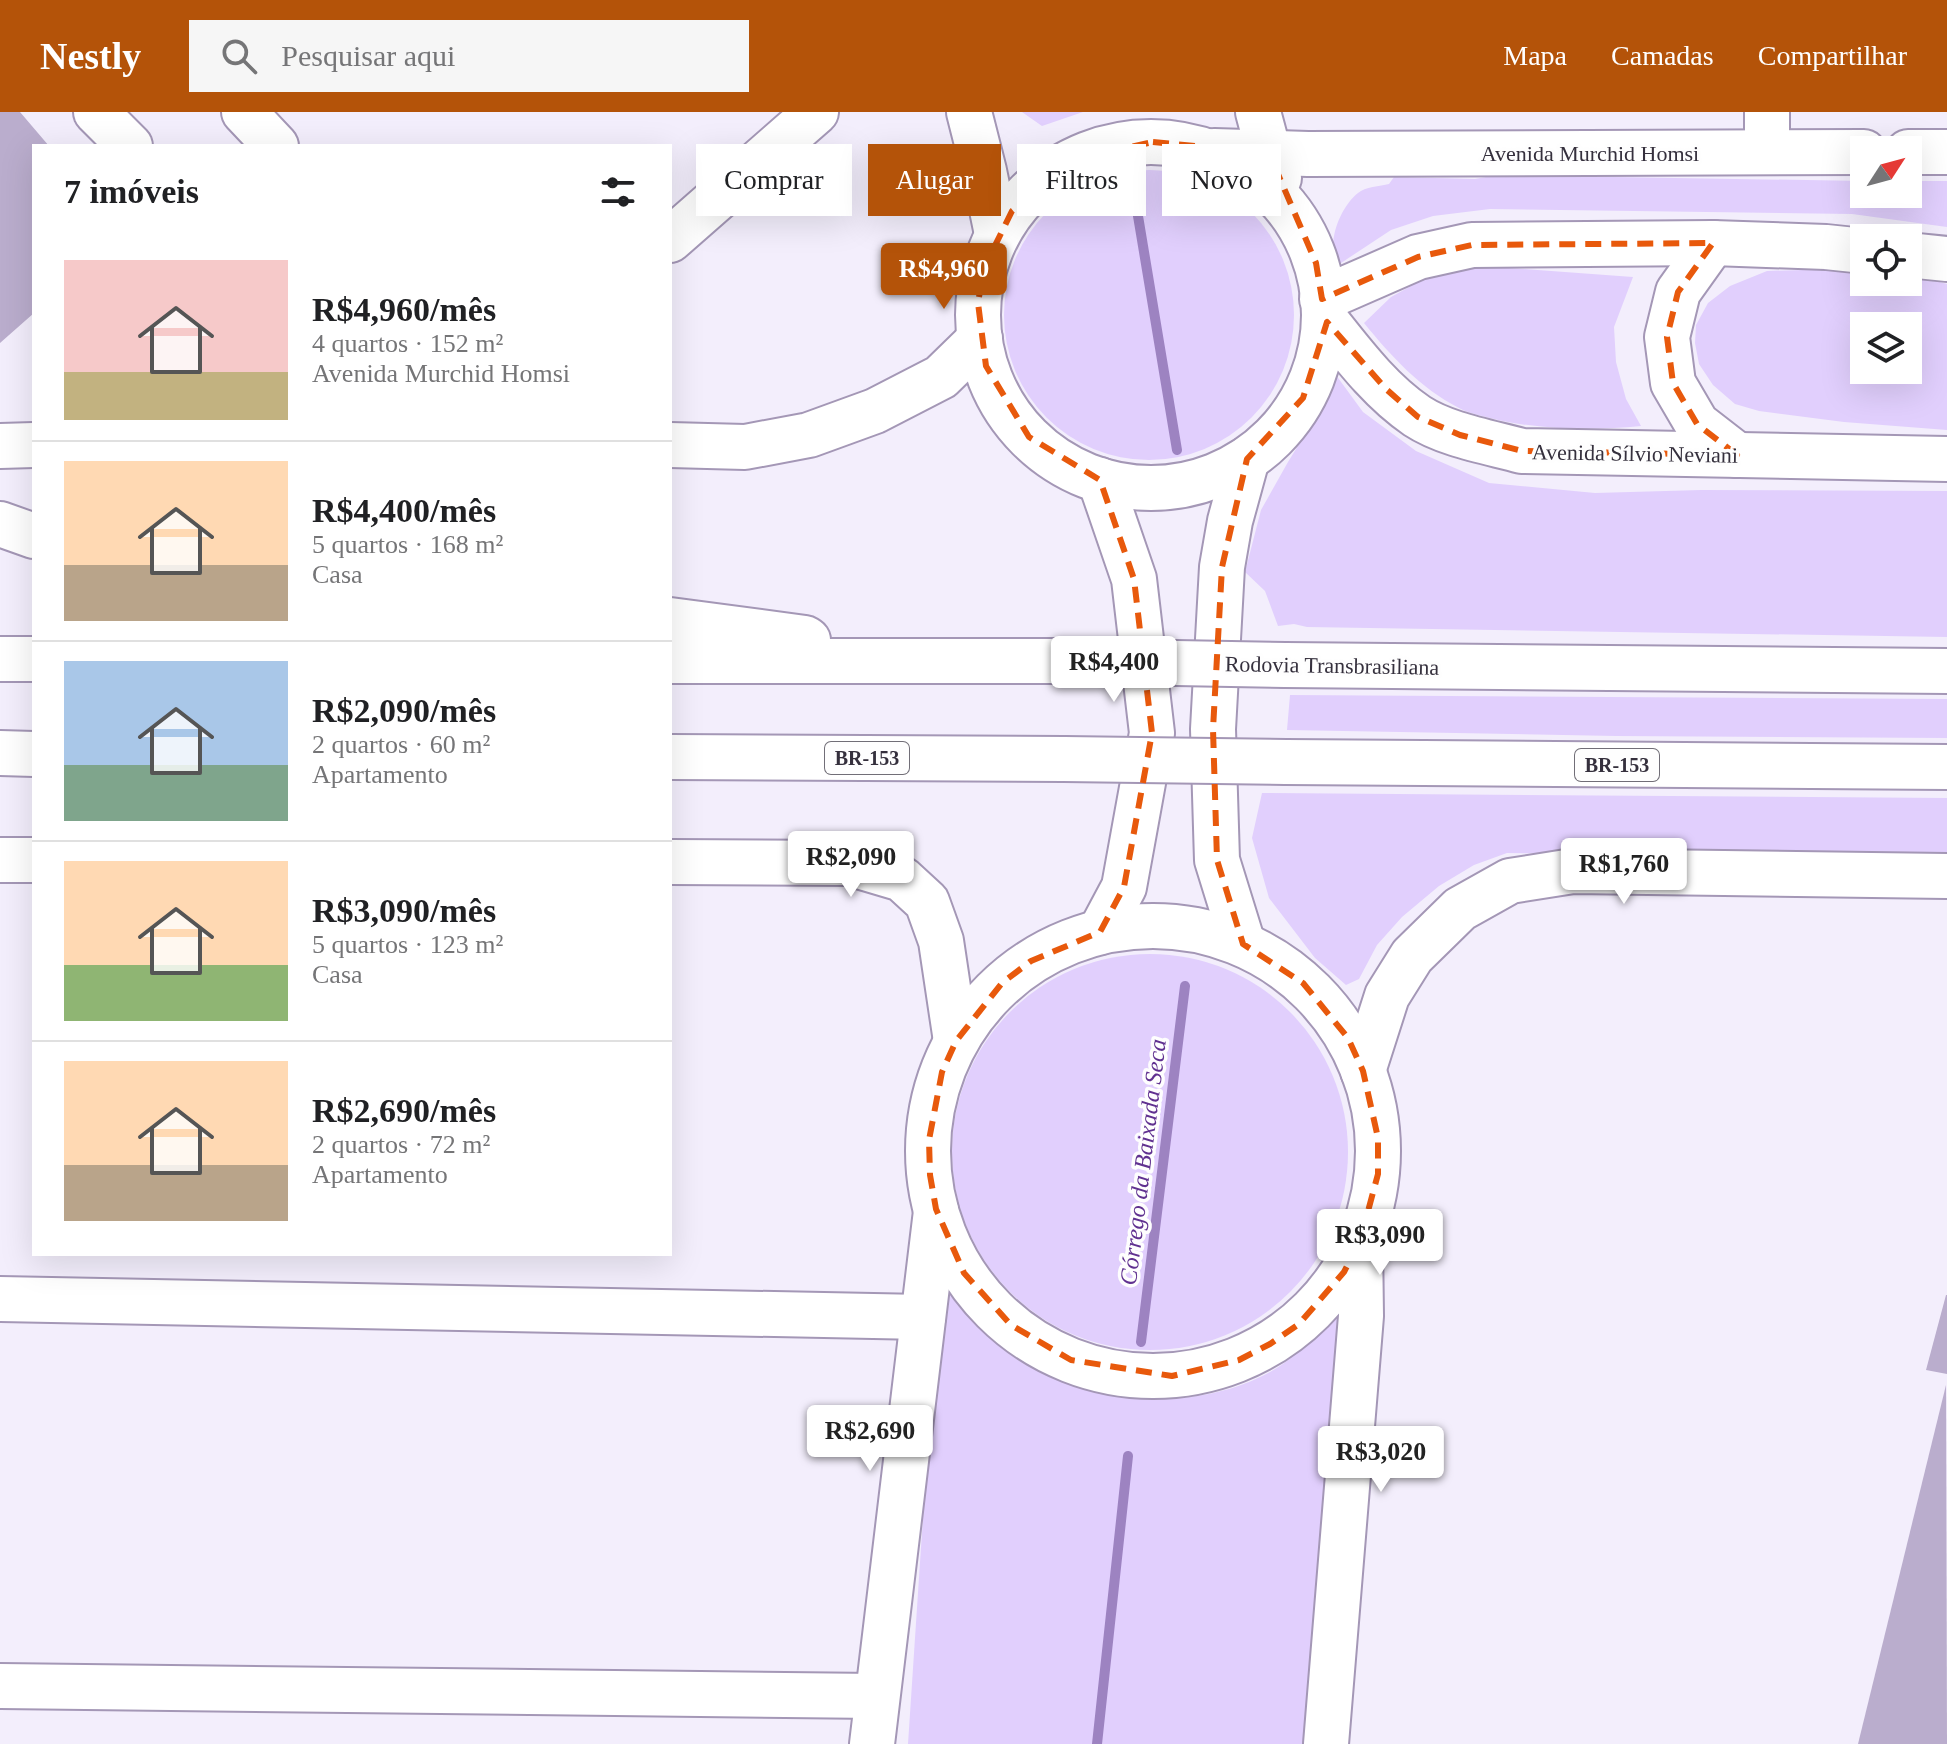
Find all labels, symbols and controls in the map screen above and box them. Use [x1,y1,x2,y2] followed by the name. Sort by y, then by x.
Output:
[189,20,749,92] search box
[217,34,261,78] icon: search
[40,35,141,77] text: Nestly
[281,39,455,72] text: Pesquisar aqui
[1503,40,1567,71] text: Mapa
[1611,40,1714,71] text: Camadas
[1758,40,1907,71] text: Compartilhar
[1850,136,1922,208] north arrow
[1850,136,1922,384] map controls
[1481,141,1699,166] street label: Avenida Murchid Homsi
[696,144,852,216] chip: Comprar
[868,144,1001,216] chip: Alugar
[1017,144,1146,216] chip: Filtros
[1162,144,1281,216] chip: Novo
[596,170,640,214] icon: filters
[64,173,199,210] text: 7 imóveis
[1850,224,1922,296] button: locate
[870,243,1018,311] pin: R$4,960
[899,254,989,283] text: R$4,960
[312,291,496,328] text: R$4,960/mês
[128,292,224,388] icon: home
[1850,312,1922,384] button: layers
[312,329,503,358] text: 4 quartos · 152 m²
[312,359,570,388] text: Avenida Murchid Homsi
[1532,439,1738,468] street label: Avenida Sílvio Neviani
[312,492,496,529] text: R$4,400/mês
[128,493,224,589] icon: home
[312,530,503,559] text: 5 quartos · 168 m²
[312,560,363,589] text: Casa
[1040,636,1188,704] pin: R$4,400
[1069,647,1159,676] text: R$4,400
[1225,651,1440,680] street label: Rodovia Transbrasiliana
[312,692,496,729] text: R$2,090/mês
[128,693,224,789] icon: home
[312,730,490,759] text: 2 quartos · 60 m²
[825,742,909,774] road number: BR-153
[1575,749,1659,781] road number: BR-153
[312,760,448,789] text: Apartamento
[777,831,925,899] pin: R$2,090
[1550,838,1698,906] pin: R$1,760
[806,842,896,871] text: R$2,090
[1579,849,1669,878] text: R$1,760
[312,892,496,929] text: R$3,090/mês
[128,893,224,989] icon: home
[312,930,503,959] text: 5 quartos · 123 m²
[312,960,363,989] text: Casa
[1115,1037,1171,1287] water label: Córrego da Baixada Seca
[312,1092,496,1129] text: R$2,690/mês
[128,1093,224,1189] icon: home
[312,1130,490,1159] text: 2 quartos · 72 m²
[312,1160,448,1189] text: Apartamento
[1306,1209,1454,1277] pin: R$3,090
[1335,1220,1425,1249] text: R$3,090
[796,1405,944,1473] pin: R$2,690
[825,1416,915,1445] text: R$2,690
[1307,1426,1455,1494] pin: R$3,020
[1336,1437,1426,1466] text: R$3,020

